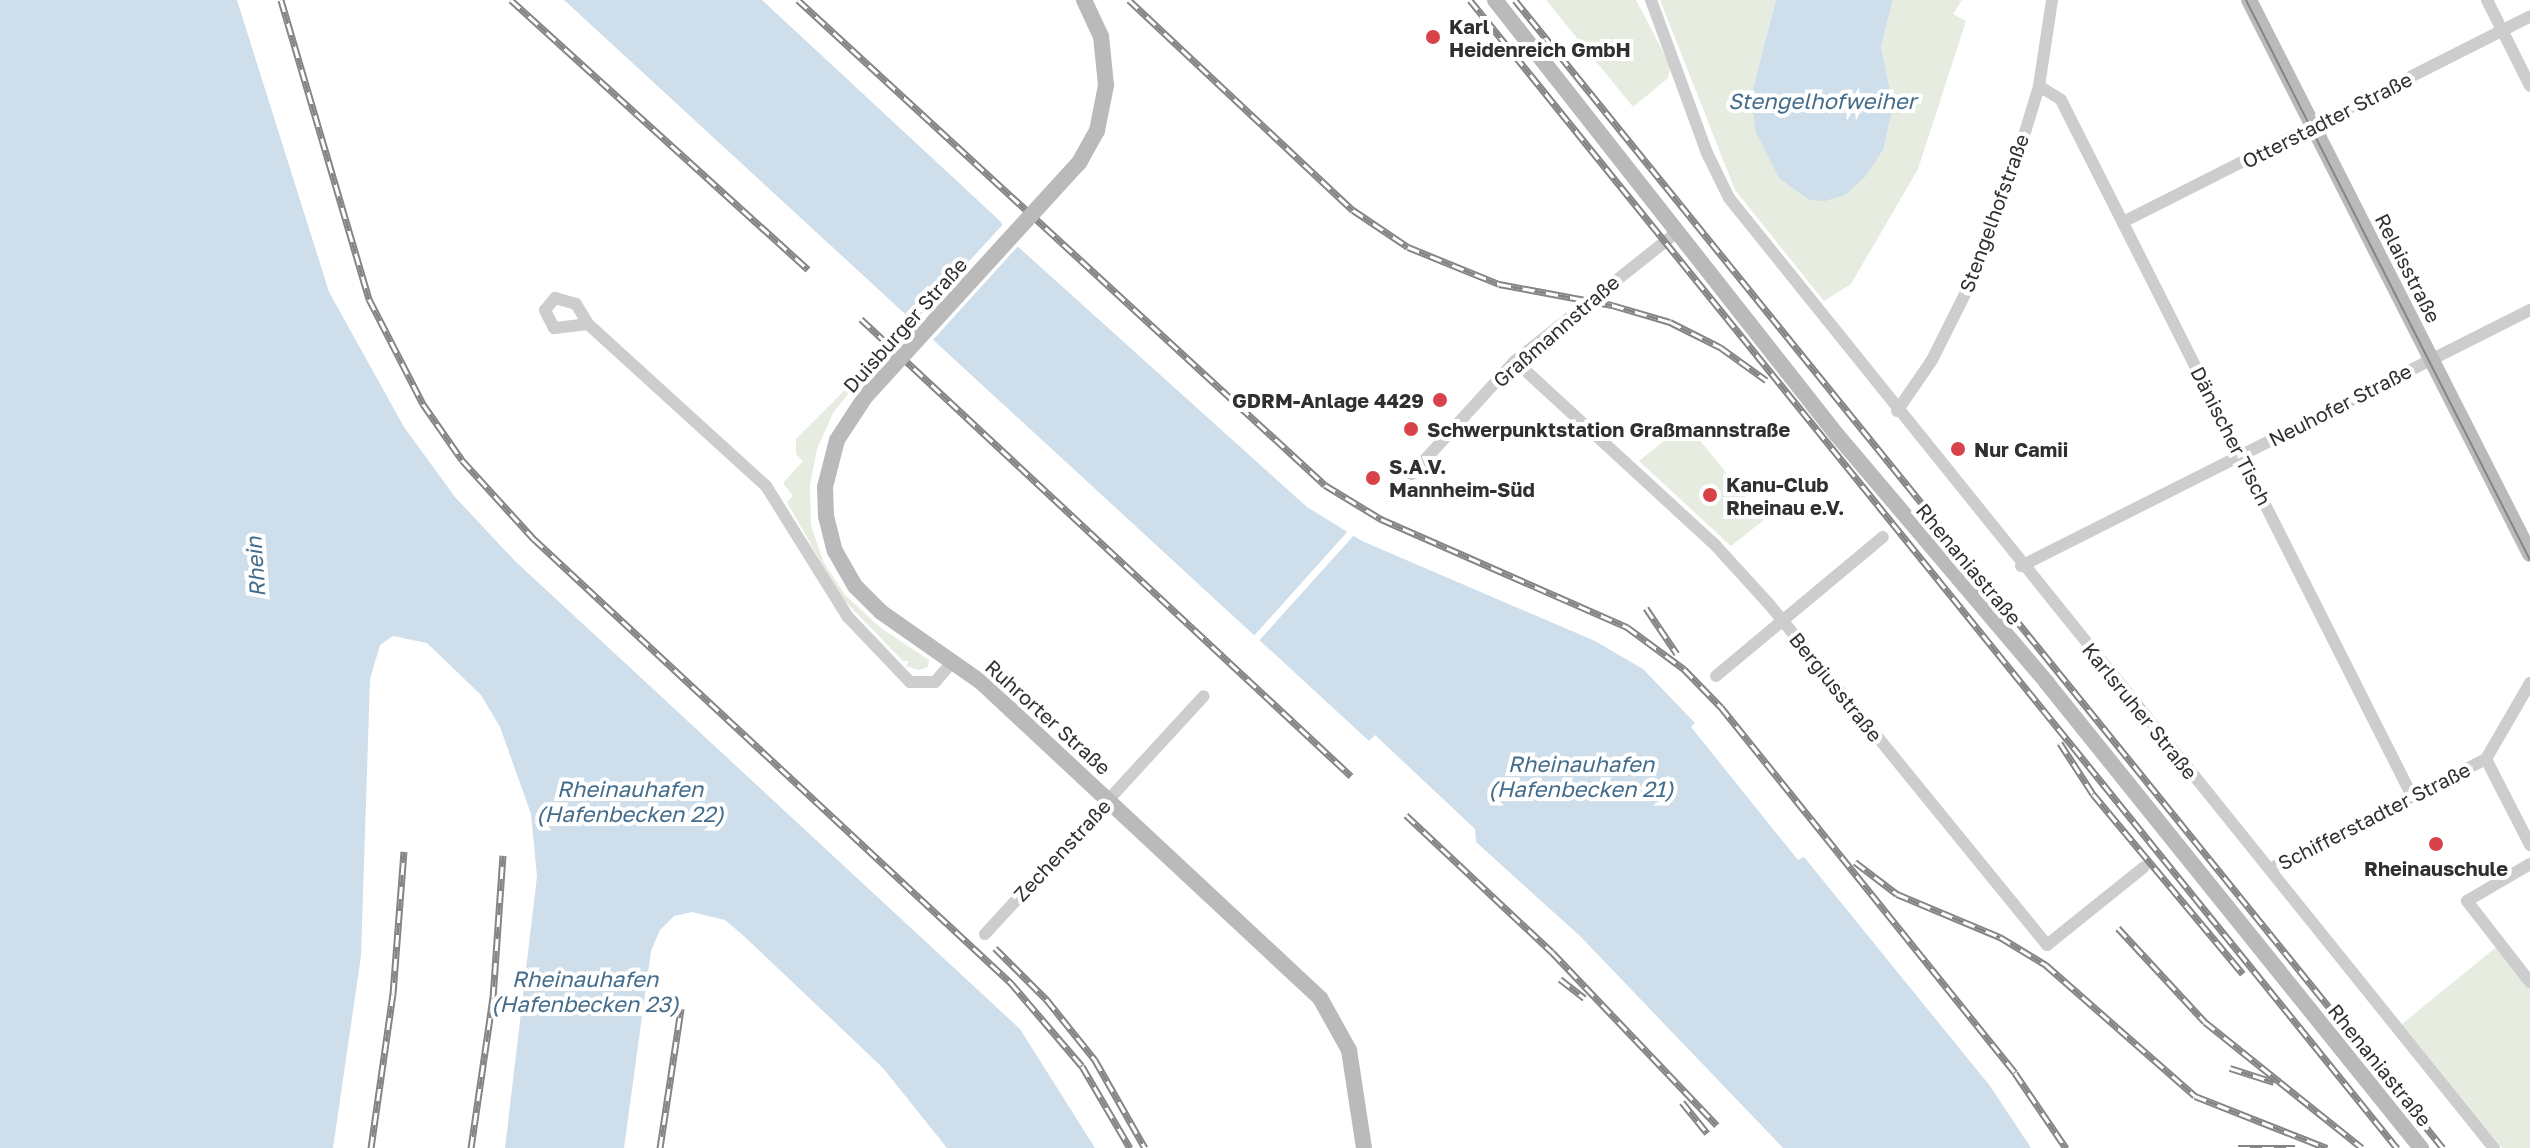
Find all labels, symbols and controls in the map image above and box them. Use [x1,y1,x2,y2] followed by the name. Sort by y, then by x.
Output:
[1449,14,1631,61] place label: Karl Heidenreich GmbH
[1424,28,1442,46] marker: Karl Heidenreich GmbH
[2238,67,2416,173] street label: Otterstadter Straße
[1728,88,1916,114] water label: Stengelhofweiher
[1954,131,2034,295] street label: Stengelhofstraße
[2370,209,2446,327] street label: Relaisstraße
[838,253,972,397] street label: Duisburger Straße
[1488,270,1624,392] street label: Graßmannstraße
[2265,359,2415,451] street label: Neuhofer Straße
[2186,363,2276,509] street label: Dänischer Tisch
[1232,388,1424,412] place label: GDRM-Anlage 4429
[1431,391,1449,409] marker: GDRM-Anlage 4429
[1427,417,1790,441] place label: Schwerpunktstation Graßmannstraße
[1402,420,1420,438] marker: Schwerpunktstation Graßmannstraße
[1974,437,2068,461] place label: Nur Camii
[1949,440,1967,458] marker: Nur Camii
[1389,454,1535,501] place label: S.A.V. Mannheim-Süd
[1364,469,1382,487] marker: S.A.V. Mannheim-Süd
[1726,472,1844,519] place label: Kanu-Club Rheinau e.V.
[1701,486,1719,504] marker: Kanu-Club Rheinau e.V.
[1911,499,2027,629] street label: Rhenaniastraße
[240,536,270,598] water label: Rhein
[1785,628,1887,746] street label: Bergiusstraße
[2078,638,2202,784] street label: Karlsruher Straße
[980,654,1116,780] street label: Ruhrorter Straße
[1488,750,1674,802] water label: Rheinauhafen (Hafenbecken 21)
[2274,757,2474,875] street label: Schifferstadter Straße
[536,775,724,826] water label: Rheinauhafen (Hafenbecken 22)
[1009,794,1115,906] street label: Zechenstraße
[2427,835,2445,853] marker: Rheinauschule
[2364,856,2508,880] place label: Rheinauschule
[491,965,679,1016] water label: Rheinauhafen (Hafenbecken 23)
[2323,999,2437,1131] street label: Rhenaniastraße

